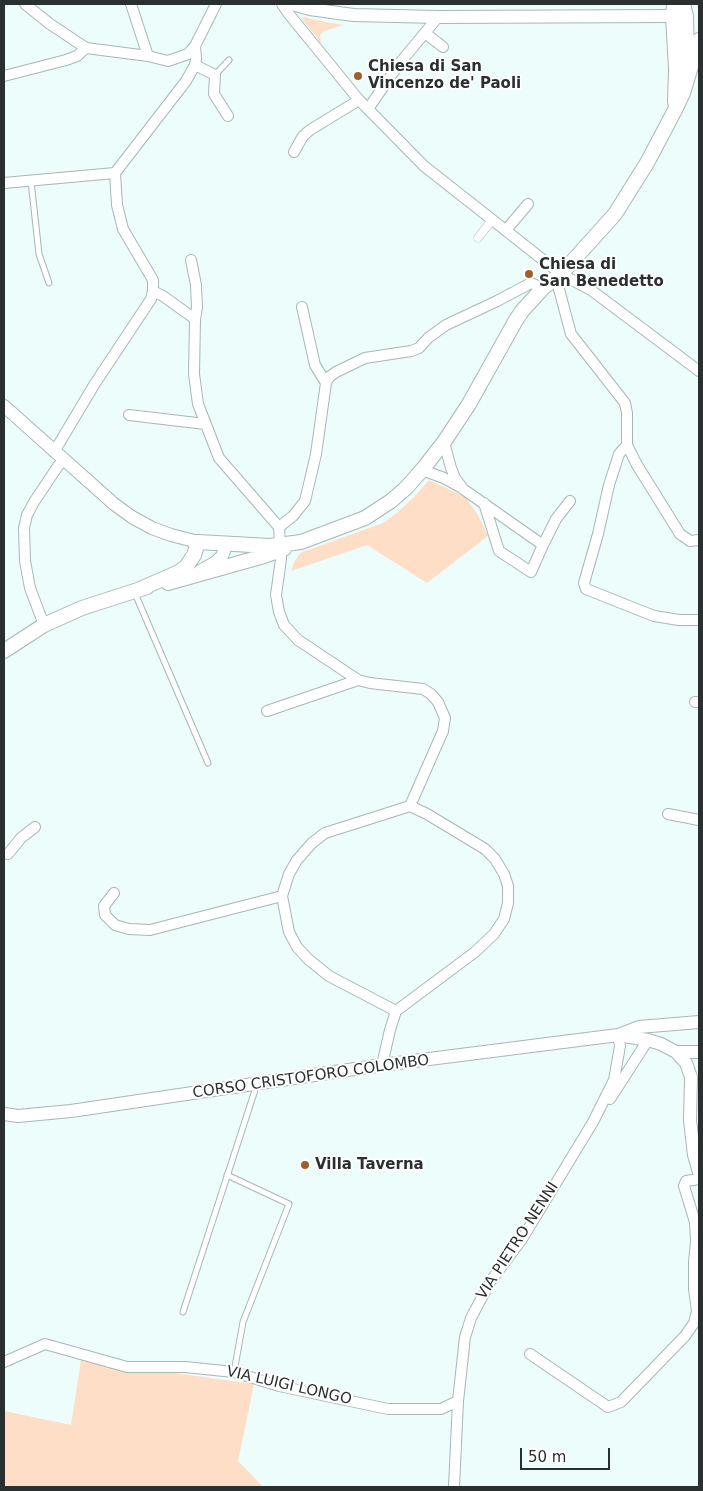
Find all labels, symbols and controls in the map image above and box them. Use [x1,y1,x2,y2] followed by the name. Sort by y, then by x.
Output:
[368,58,521,93] place label: Chiesa di San Vincenzo de' Paoli
[352,70,364,82] marker: Chiesa di San Vincenzo de' Paoli
[539,256,664,291] place label: Chiesa di San Benedetto
[523,268,535,280] marker: Chiesa di San Benedetto
[192,1051,430,1103] street label: CORSO CRISTOFORO COLOMBO
[315,1156,424,1174] place label: Villa Taverna
[299,1159,311,1171] marker: Villa Taverna
[473,1179,563,1303] street label: VIA PIETRO NENNI
[225,1363,353,1409] street label: VIA LUIGI LONGO
[523,1438,613,1470] scale bar
[528,1448,566,1466] text: 50 m

